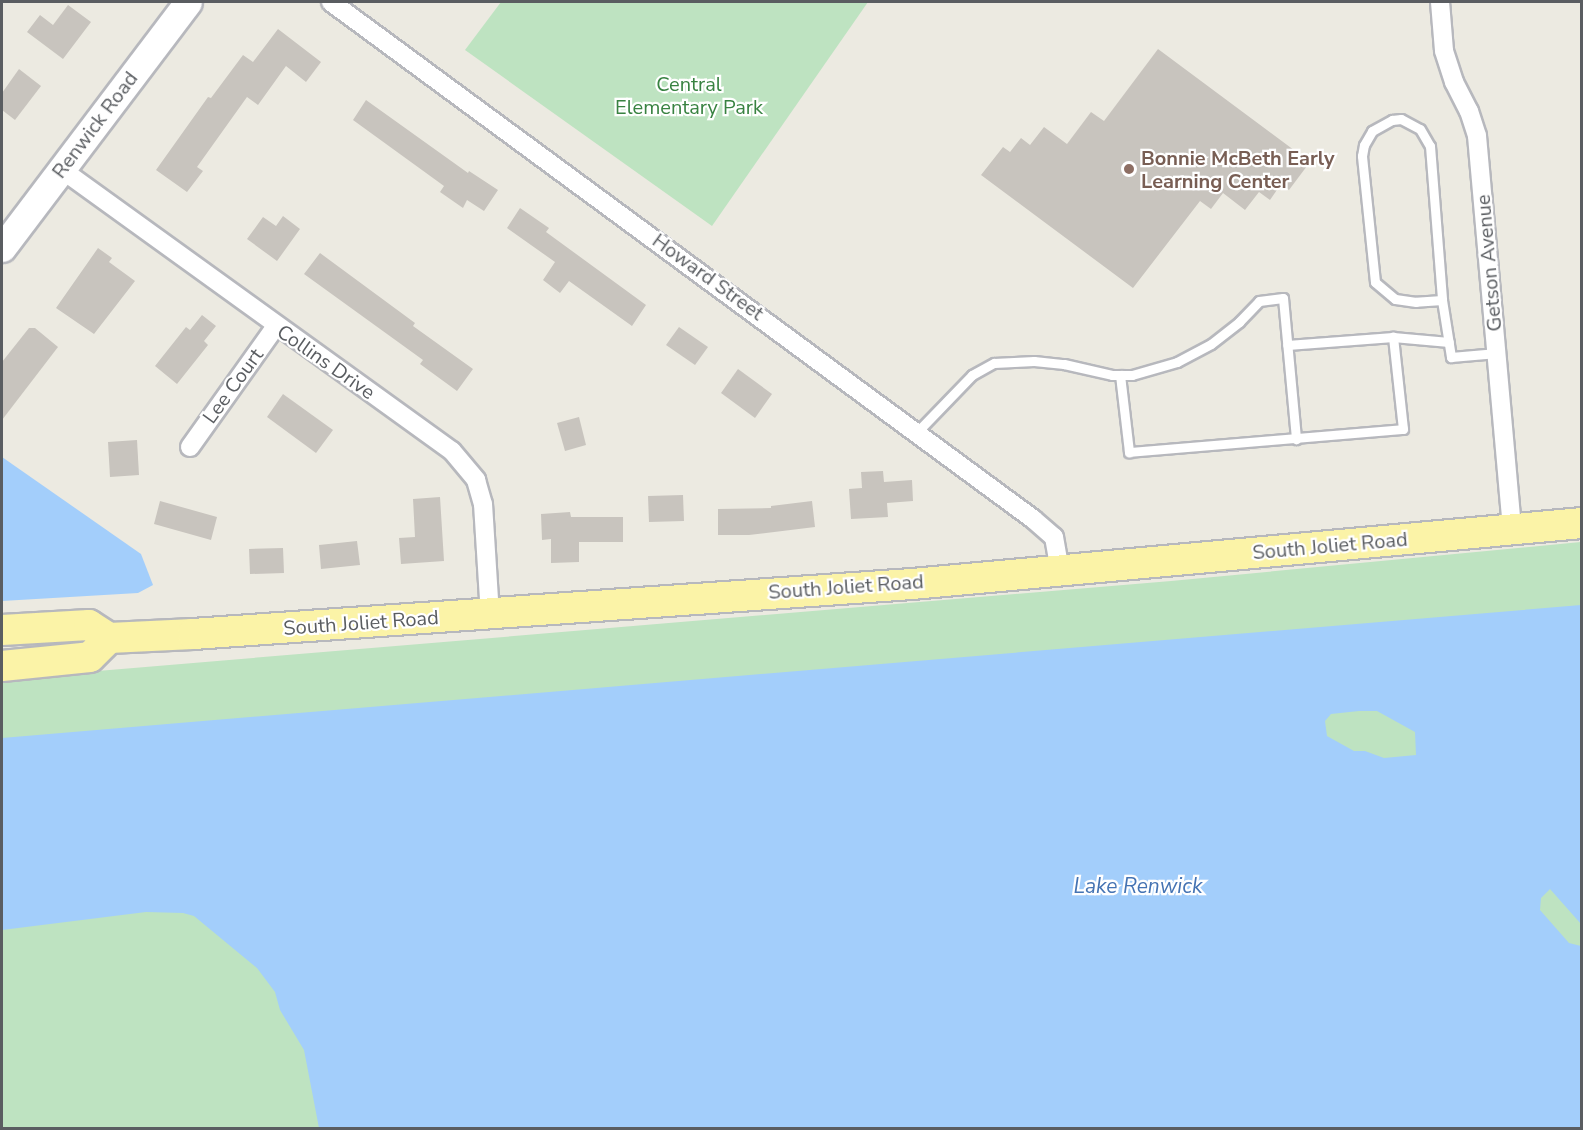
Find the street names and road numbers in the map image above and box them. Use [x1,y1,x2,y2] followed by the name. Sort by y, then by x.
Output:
[47,67,143,183] street label: Renwick Road
[1471,193,1507,333] street label: Getson Avenue
[648,229,768,325] street label: Howard Street
[272,320,380,404] street label: Collins Drive
[198,344,268,428] street label: Lee Court
[1251,527,1409,565] street label: South Joliet Road
[768,570,924,604] street label: South Joliet Road
[283,606,439,640] street label: South Joliet Road

